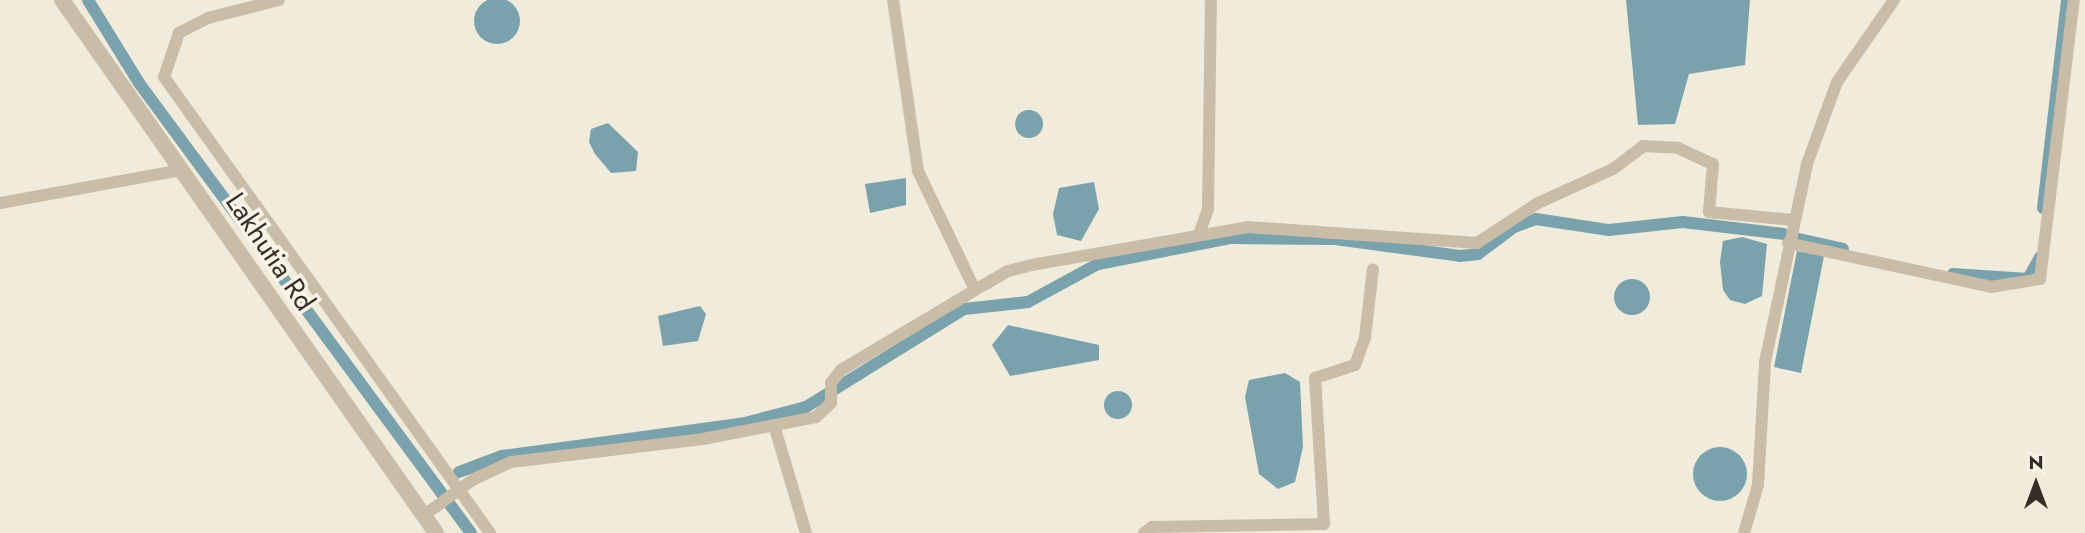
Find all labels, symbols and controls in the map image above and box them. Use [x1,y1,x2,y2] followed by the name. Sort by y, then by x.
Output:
[218,187,322,317] street label: Lakhutia Rd
[2001,449,2071,519] north arrow
[2028,449,2044,476] text: N

